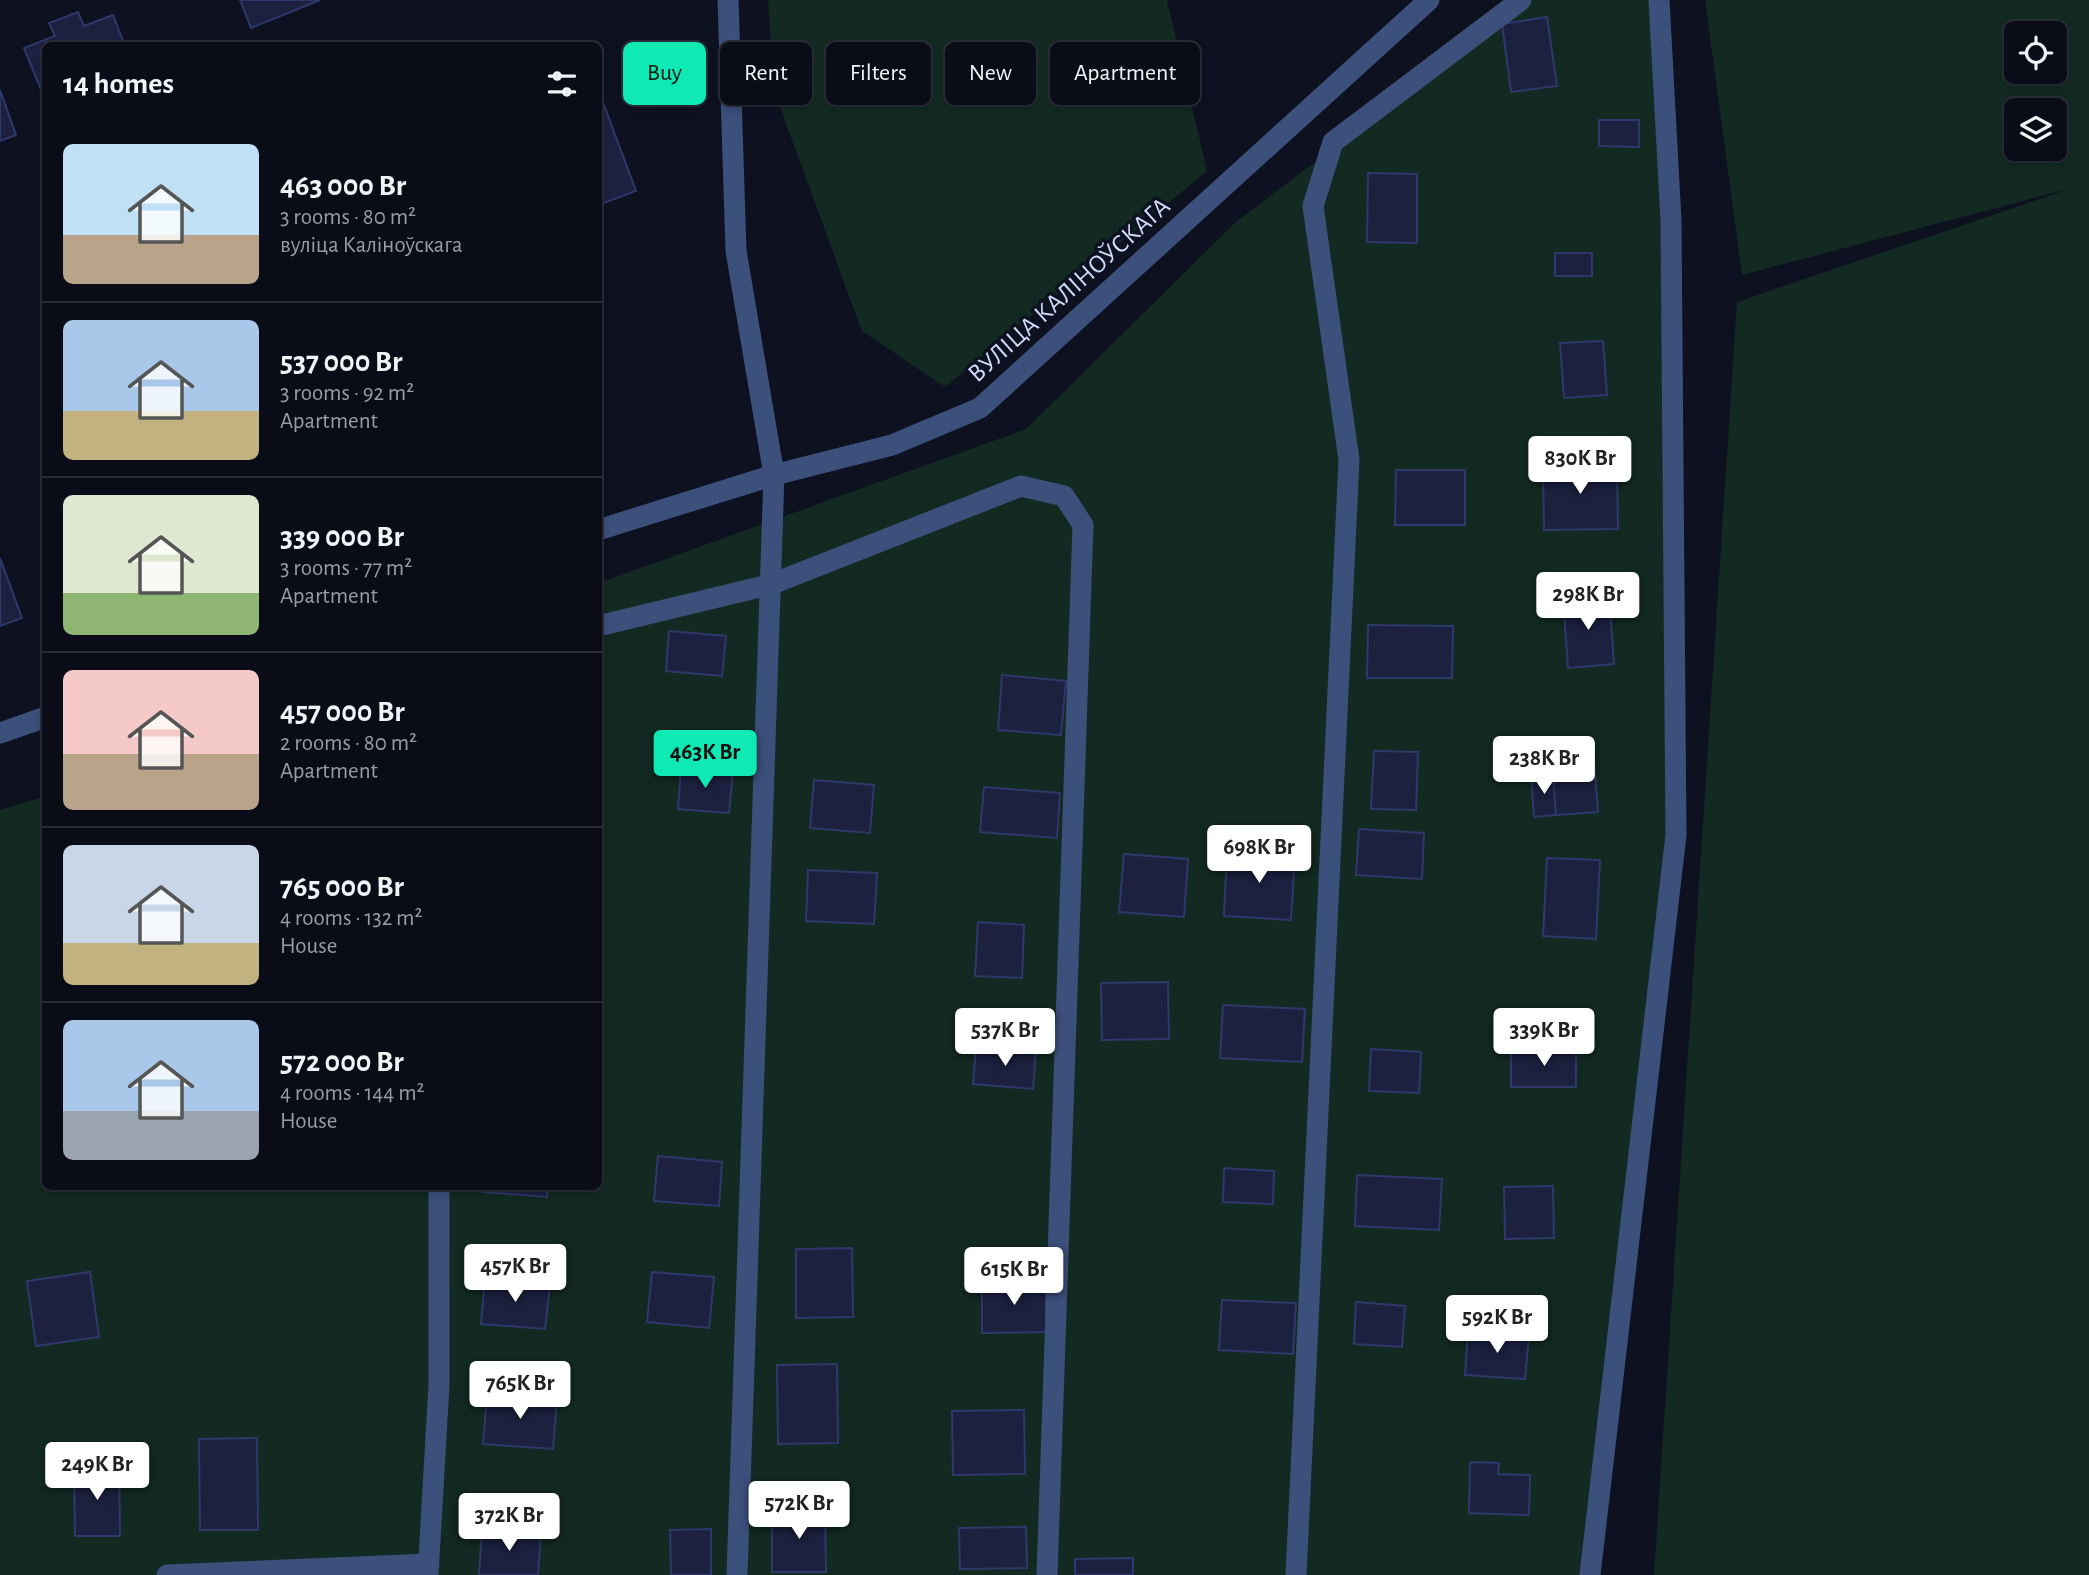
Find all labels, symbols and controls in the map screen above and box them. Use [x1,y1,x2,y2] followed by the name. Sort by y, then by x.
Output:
[2004,21,2067,161] map controls
[2004,21,2067,84] button: locate
[623,42,706,105] chip: Buy
[720,42,812,105] chip: Rent
[826,42,931,105] chip: Filters
[945,42,1036,105] chip: New
[1050,42,1200,105] chip: Apartment
[543,65,581,103] icon: filters
[63,69,174,99] text: 14 homes
[2004,98,2067,161] button: layers
[280,171,406,201] text: 463 000 Br
[119,172,203,256] icon: home
[962,192,1175,387] street label: ВУЛІЦА КАЛІНОЎСКАГА
[280,206,416,229] text: 3 rooms · 80 m²
[280,234,463,257] text: вуліца Каліноўскага
[280,347,402,377] text: 537 000 Br
[119,348,203,432] icon: home
[280,382,414,405] text: 3 rooms · 92 m²
[280,410,378,433] text: Apartment
[1515,436,1645,496] pin: 830K Br
[1544,447,1616,470] text: 830K Br
[280,522,404,552] text: 339 000 Br
[119,523,203,607] icon: home
[280,557,412,580] text: 3 rooms · 77 m²
[1523,572,1653,632] pin: 298K Br
[1552,583,1624,606] text: 298K Br
[280,585,378,608] text: Apartment
[280,697,405,727] text: 457 000 Br
[119,698,203,782] icon: home
[640,730,770,790] pin: 463K Br
[280,732,417,755] text: 2 rooms · 80 m²
[1479,736,1609,796] pin: 238K Br
[670,741,740,764] text: 463K Br
[1509,747,1579,770] text: 238K Br
[280,760,378,783] text: Apartment
[1194,826,1324,885] pin: 698K Br
[1223,836,1295,859] text: 698K Br
[280,872,404,902] text: 765 000 Br
[119,873,203,957] icon: home
[280,907,422,930] text: 4 rooms · 132 m²
[280,935,337,958] text: House
[940,1009,1070,1068] pin: 537K Br
[1479,1009,1609,1068] pin: 339K Br
[971,1019,1039,1042] text: 537K Br
[1509,1019,1579,1042] text: 339K Br
[280,1047,404,1077] text: 572 000 Br
[119,1048,203,1132] icon: home
[280,1082,425,1105] text: 4 rooms · 144 m²
[280,1110,337,1133] text: House
[450,1244,580,1304] pin: 457K Br
[949,1248,1079,1307] pin: 615K Br
[480,1255,550,1278] text: 457K Br
[980,1258,1048,1281] text: 615K Br
[1432,1296,1562,1355] pin: 592K Br
[1462,1306,1532,1329] text: 592K Br
[455,1362,585,1421] pin: 765K Br
[485,1372,555,1395] text: 765K Br
[32,1442,162,1502] pin: 249K Br
[61,1453,133,1476] text: 249K Br
[734,1482,864,1541] pin: 572K Br
[765,1492,833,1515] text: 572K Br
[444,1494,574,1553] pin: 372K Br
[475,1504,543,1527] text: 372K Br

